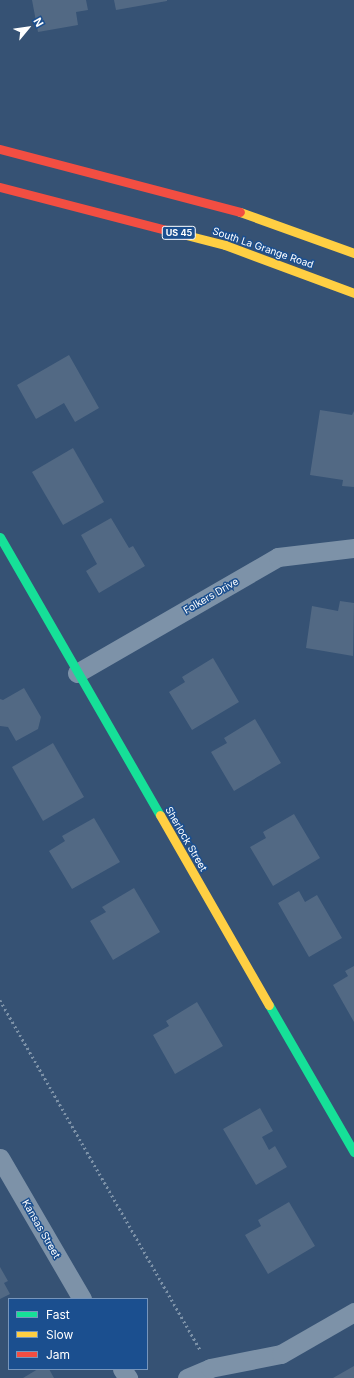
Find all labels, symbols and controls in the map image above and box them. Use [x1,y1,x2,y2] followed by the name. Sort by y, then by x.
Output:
[8,8,48,48] north arrow
[30,15,47,29] text: N
[211,225,315,271] street label: South La Grange Road
[161,226,197,240] road number: US 45
[181,575,241,617] street label: Folkers Drive
[163,805,209,873] street label: Sherlock Street
[19,1198,63,1260] street label: Kansas Street
[8,1298,148,1370] legend
[46,1307,70,1322] text: Fast
[46,1327,73,1342] text: Slow
[46,1347,70,1362] text: Jam

